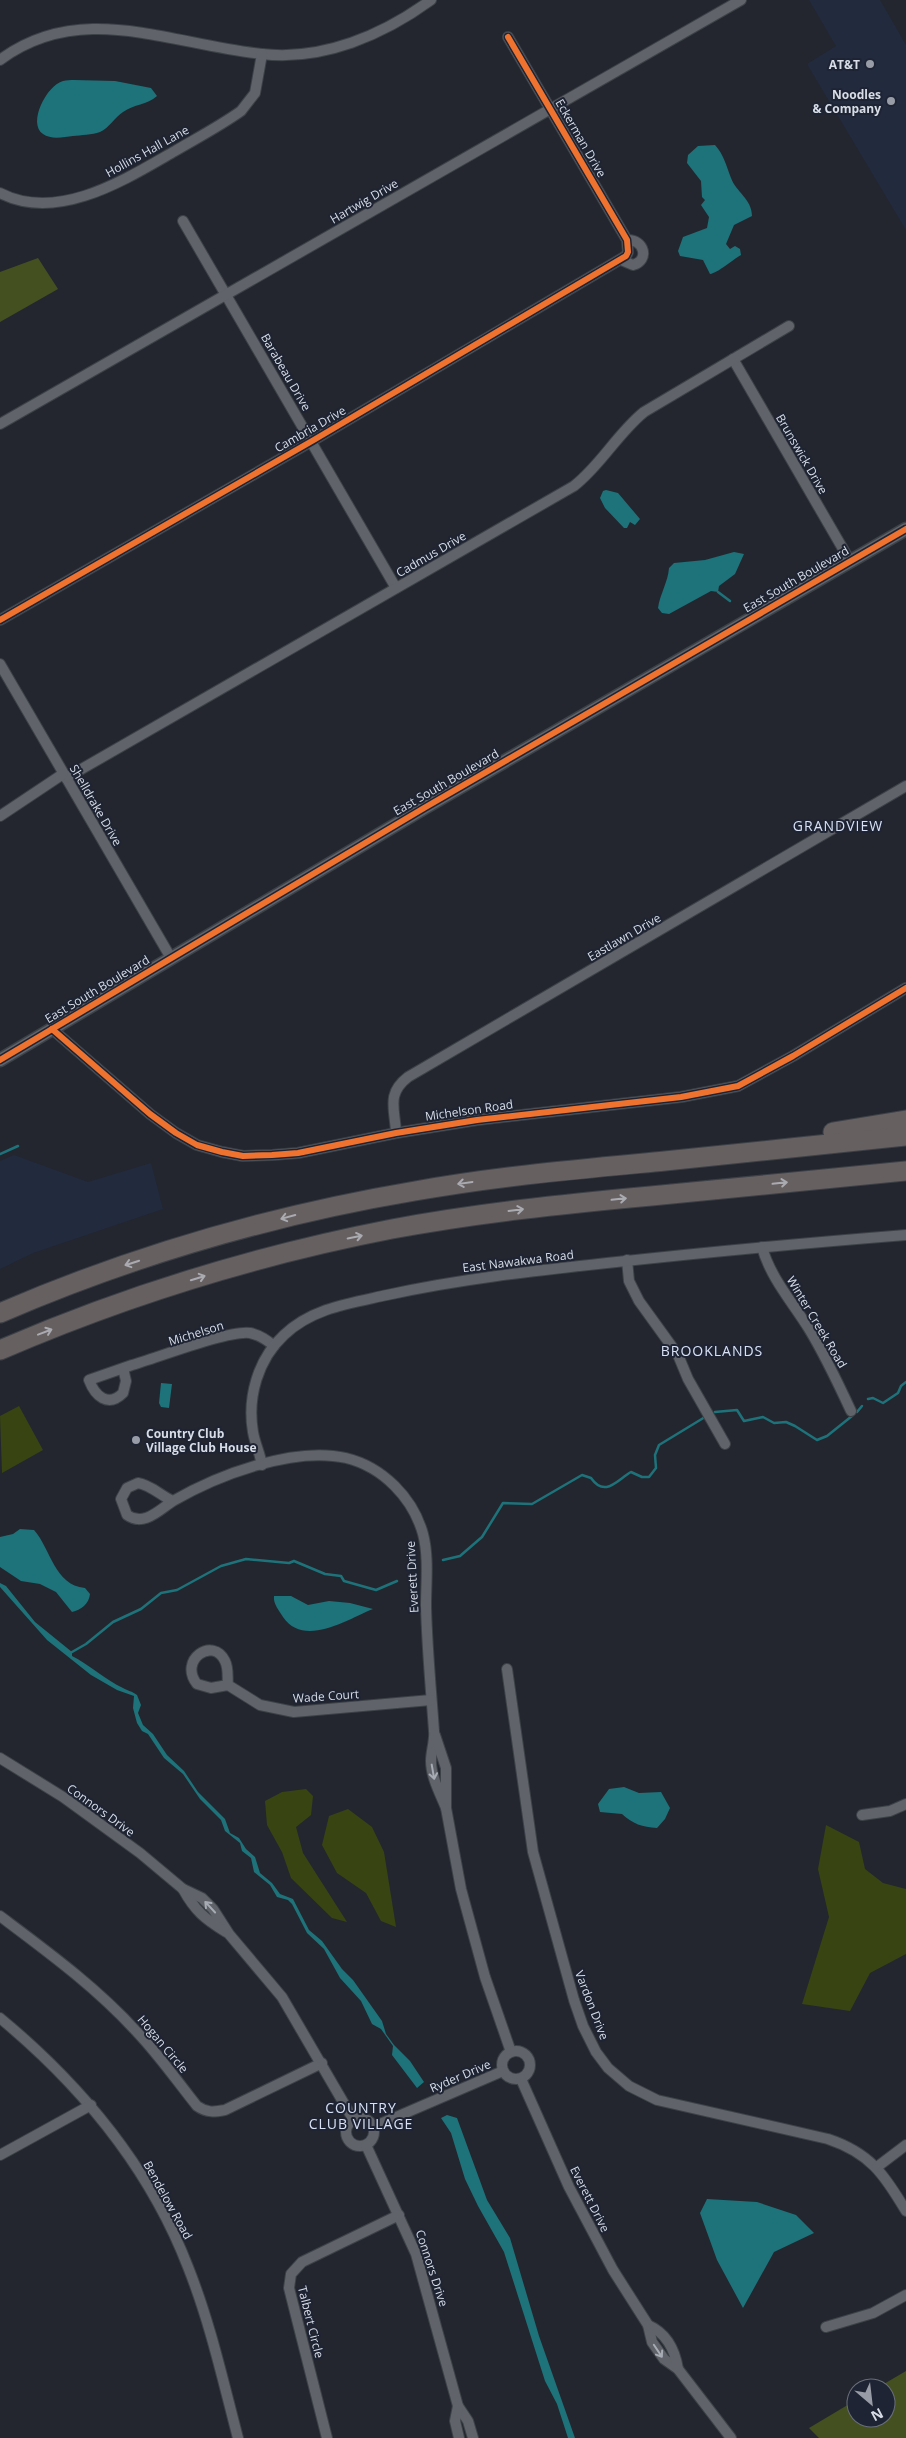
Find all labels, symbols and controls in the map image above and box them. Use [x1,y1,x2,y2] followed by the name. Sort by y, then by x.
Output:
[829,56,860,73] place label: AT&T
[864,58,876,70] marker: AT&T
[812,86,881,117] place label: Noodles & Company
[885,95,897,107] marker: Noodles & Company
[552,96,610,181] street label: Eckerman Drive
[102,121,192,181] street label: Hollins Hall Lane
[327,175,401,227] street label: Hartwig Drive
[257,330,315,414] street label: Barabeau Drive
[271,402,349,456] street label: Cambria Drive
[772,411,832,497] street label: Brunswick Drive
[393,527,469,581] street label: Cadmus Drive
[740,542,852,616] street label: East South Boulevard
[390,745,502,819] street label: East South Boulevard
[66,761,126,849] street label: Shelldrake Drive
[793,816,883,835] district label: GRANDVIEW
[584,909,664,965] street label: Eastlawn Drive
[41,951,153,1027] street label: East South Boulevard
[424,1095,514,1125] street label: Michelson Road
[457,1178,473,1188] one-way arrow
[772,1178,788,1188] one-way arrow
[610,1194,626,1204] one-way arrow
[507,1205,523,1215] one-way arrow
[281,1213,297,1222] one-way arrow
[347,1232,363,1241] one-way arrow
[461,1246,575,1276] street label: East Nawakwa Road
[125,1259,141,1268] one-way arrow
[190,1272,206,1282] one-way arrow
[783,1273,851,1371] street label: Winter Creek Road
[166,1317,226,1349] street label: Michelson
[37,1327,52,1336] one-way arrow
[661,1341,763,1360] district label: BROOKLANDS
[146,1425,256,1456] place label: Country Club Village Club House
[130,1434,142,1446] marker: Country Club Village Club House
[402,1540,422,1613] street label: Everett Drive
[292,1685,360,1707] street label: Wade Court
[428,1763,438,1779] one-way arrow
[64,1780,138,1840] street label: Connors Drive
[204,1901,216,1913] one-way arrow
[571,1968,613,2042] street label: Vardon Drive
[134,2011,192,2077] street label: Hogan Circle
[427,2055,493,2097] street label: Ryder Drive
[309,2098,413,2133] district label: COUNTRY CLUB VILLAGE
[139,2158,197,2242] street label: Bendelow Road
[566,2163,614,2235] street label: Everett Drive
[412,2227,452,2309] street label: Connors Drive
[294,2284,328,2360] street label: Talbert Circle
[653,2344,663,2358] one-way arrow
[846,2378,896,2428] north arrow
[868,2404,887,2426] text: N

